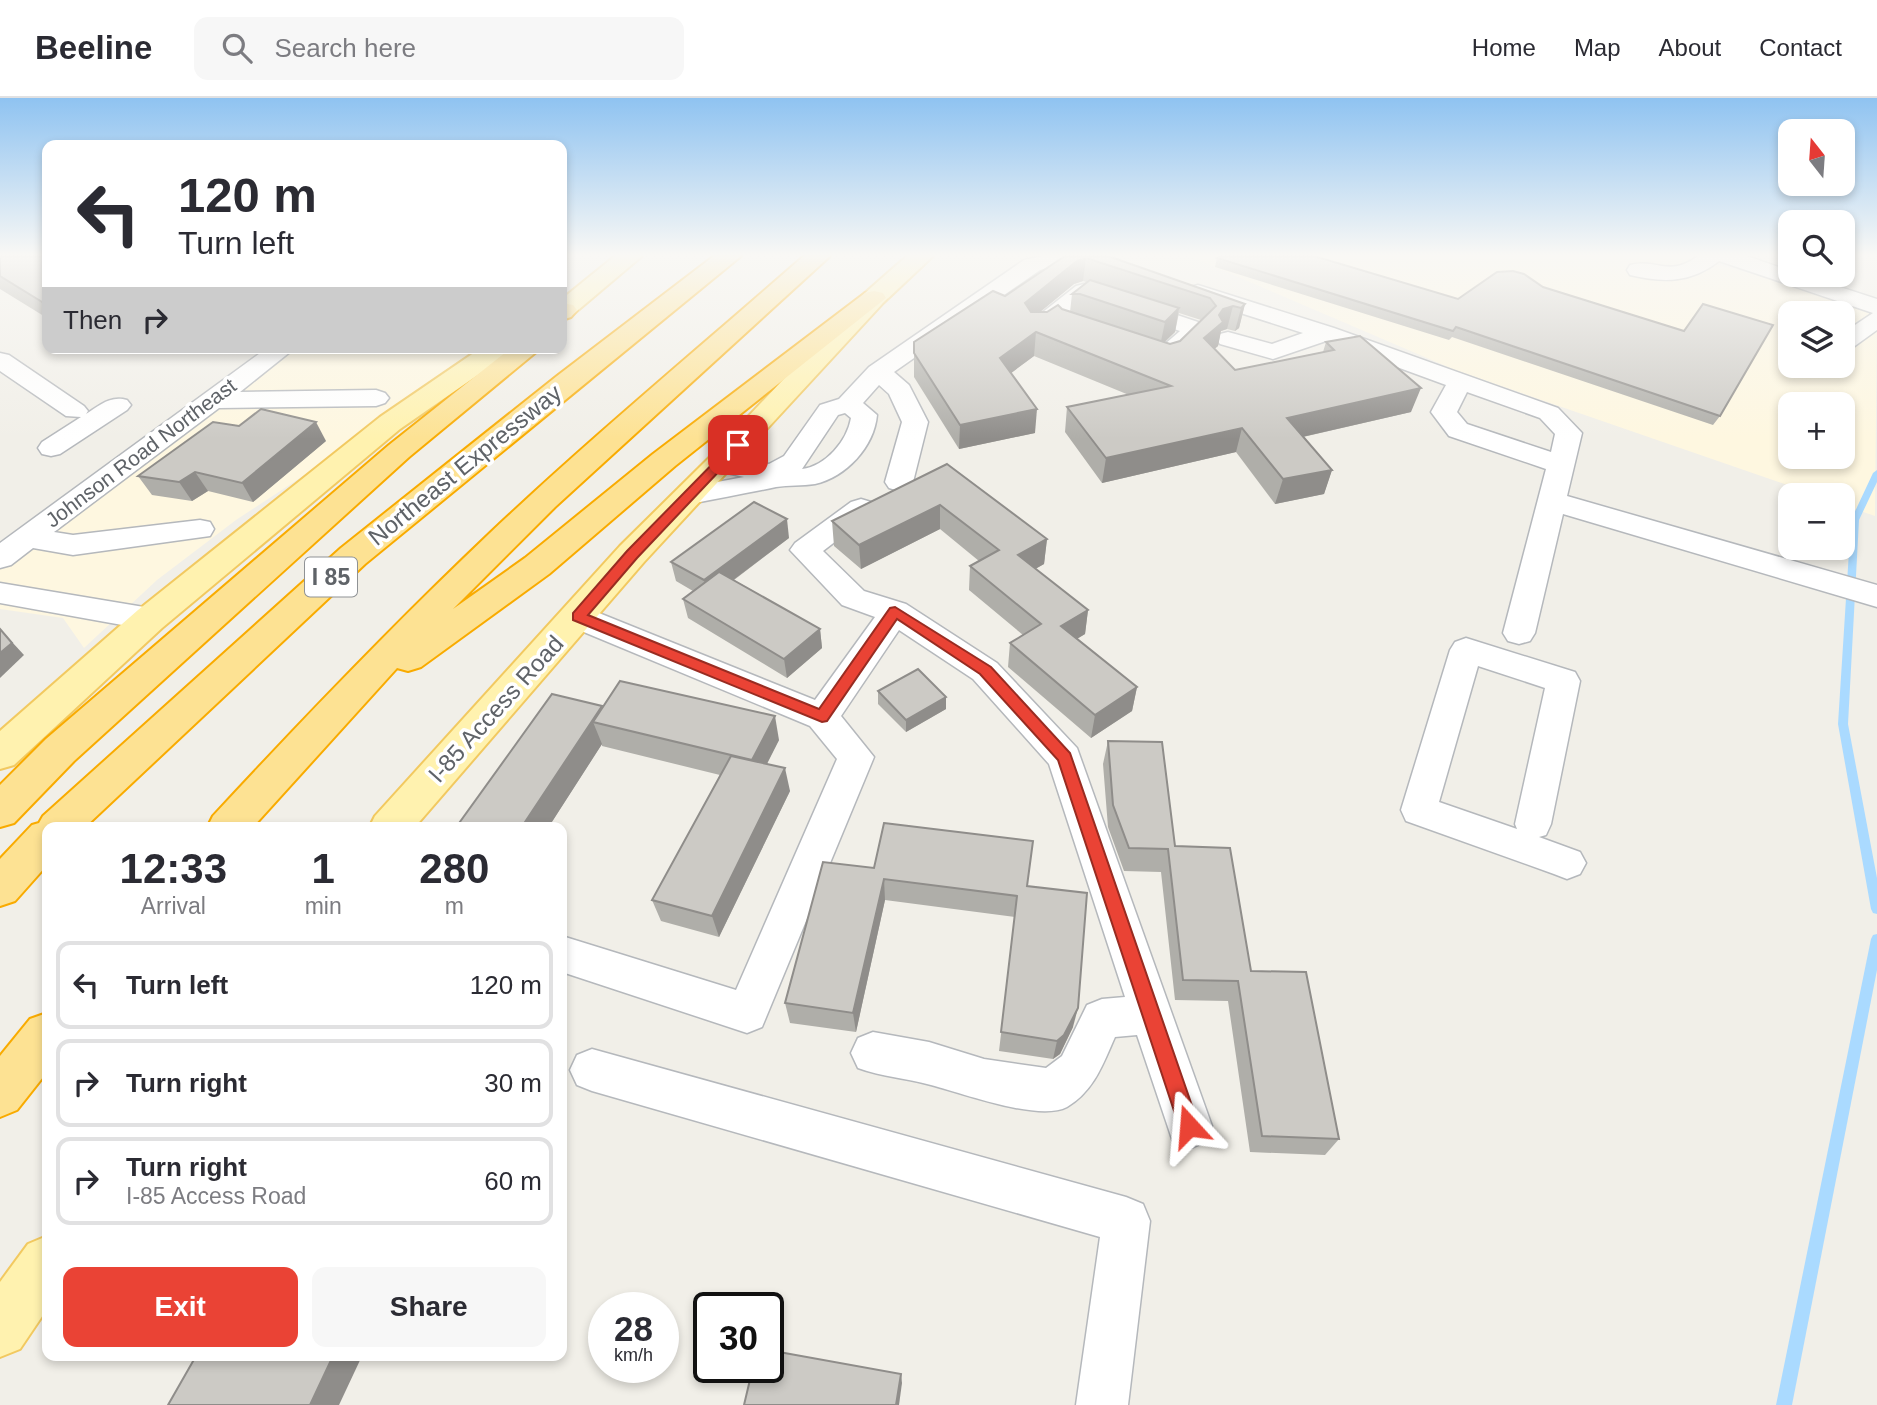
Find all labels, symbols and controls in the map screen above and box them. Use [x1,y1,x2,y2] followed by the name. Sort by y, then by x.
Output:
[194,17,684,80] search box
[35,29,152,66] text: Beeline
[218,29,256,67] icon: search
[274,33,416,63] text: Search here
[1472,34,1536,61] text: Home
[1574,34,1621,61] text: Map
[1659,34,1721,61] text: About
[1759,34,1842,61] text: Contact
[1778,119,1855,196] north arrow
[1778,119,1855,560] map controls
[63,168,154,259] icon: left
[178,168,317,222] text: 120 m
[1778,210,1855,287] button: search
[178,225,294,261] text: Turn left
[136,301,174,339] icon: right
[1778,301,1855,378] button: layers
[63,305,122,335] text: Then
[41,373,241,532] street label: Johnson Road Northeast
[363,379,566,551] street label: Northeast Expressway
[1778,392,1855,469] button: +
[708,415,768,475] pin
[719,426,757,464] icon: arrive
[1778,483,1855,560] button: −
[305,558,357,597] road number: I 85
[423,630,569,788] street label: I-85 Access Road
[120,845,227,892] text: 12:33
[311,845,335,892] text: 1
[419,845,489,892] text: 280
[141,893,206,919] text: Arrival
[305,893,342,919] text: min
[445,893,464,919] text: m
[67,966,105,1004] icon: left
[126,970,228,1000] text: Turn left
[470,970,542,1000] text: 120 m
[67,1064,105,1102] icon: right
[126,1068,247,1098] text: Turn right
[484,1068,542,1098] text: 30 m
[1152,1089,1226,1163] position arrow
[126,1152,247,1182] text: Turn right
[67,1162,105,1200] icon: right
[484,1166,542,1196] text: 60 m
[126,1183,306,1209] text: I-85 Access Road
[63,1267,298,1347] button: Exit
[312,1267,546,1347] button: Share
[693,1292,784,1383] speed limit sign: 30
[614,1309,653,1348] text: 28
[614,1345,653,1365] text: km/h

